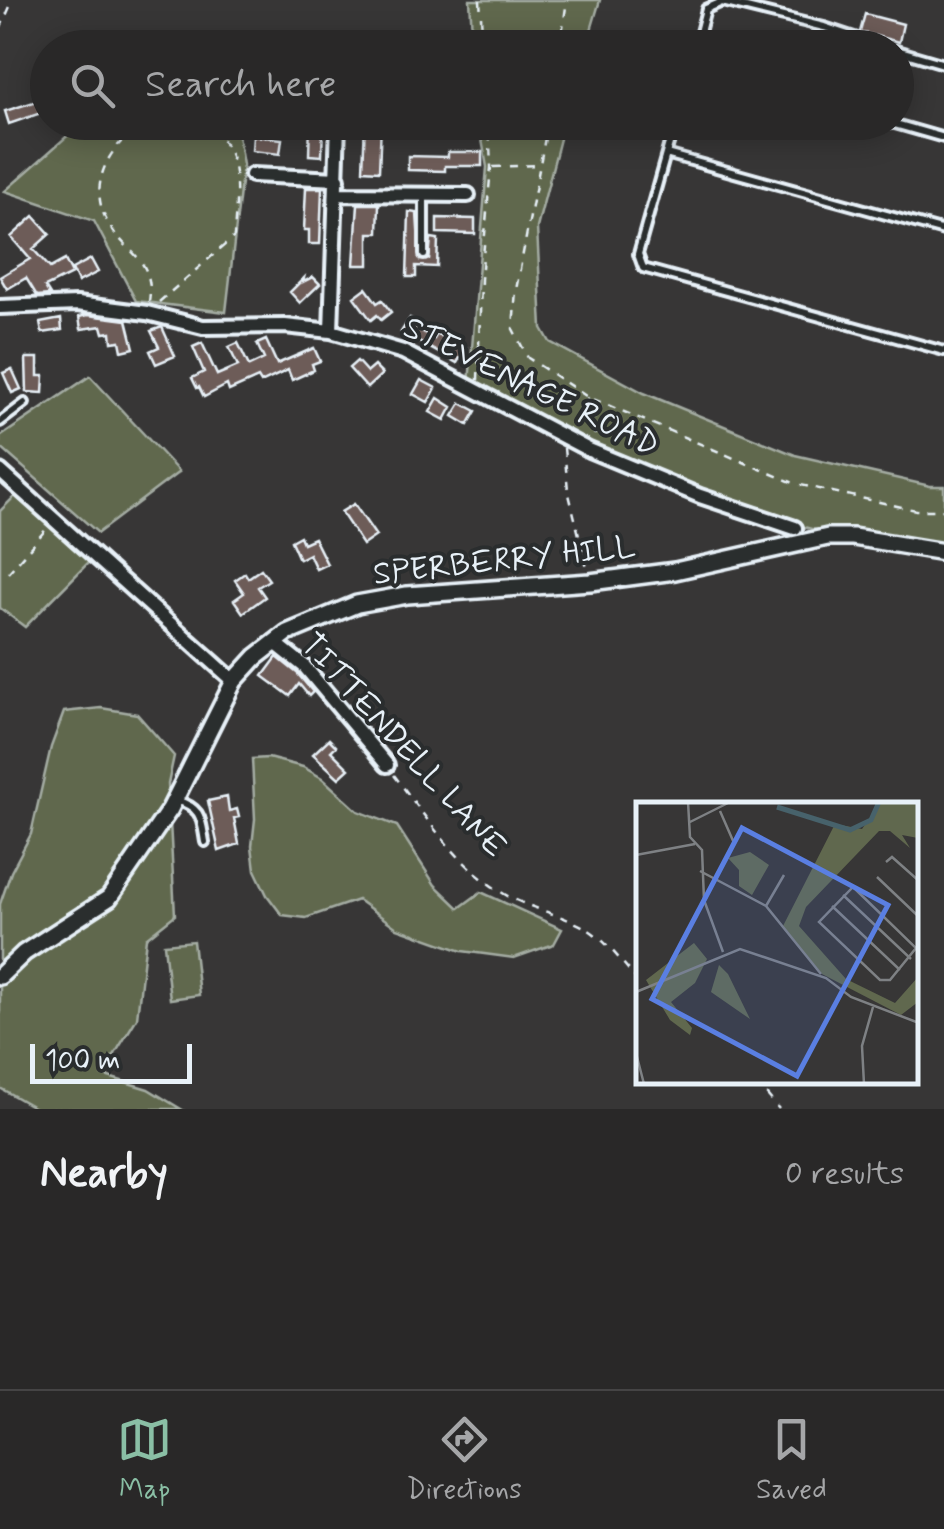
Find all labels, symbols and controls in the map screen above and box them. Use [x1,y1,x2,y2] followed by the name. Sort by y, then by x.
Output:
[30,30,914,140] search box
[65,58,120,113] icon: search
[145,61,336,110] text: Search here
[396,307,666,467] street label: STEVENAGE ROAD
[371,526,637,596] street label: SPERBERRY HILL
[291,624,515,868] street label: TITTENDELL LANE
[636,802,919,1084] inset map
[30,1039,192,1084] scale bar
[45,1043,120,1080] text: 100 m
[40,1147,168,1202] text: Nearby
[785,1153,904,1195] text: 0 results
[117,1412,172,1509] tab: Map
[407,1412,522,1509] tab: Directions
[756,1412,827,1509] tab: Saved

